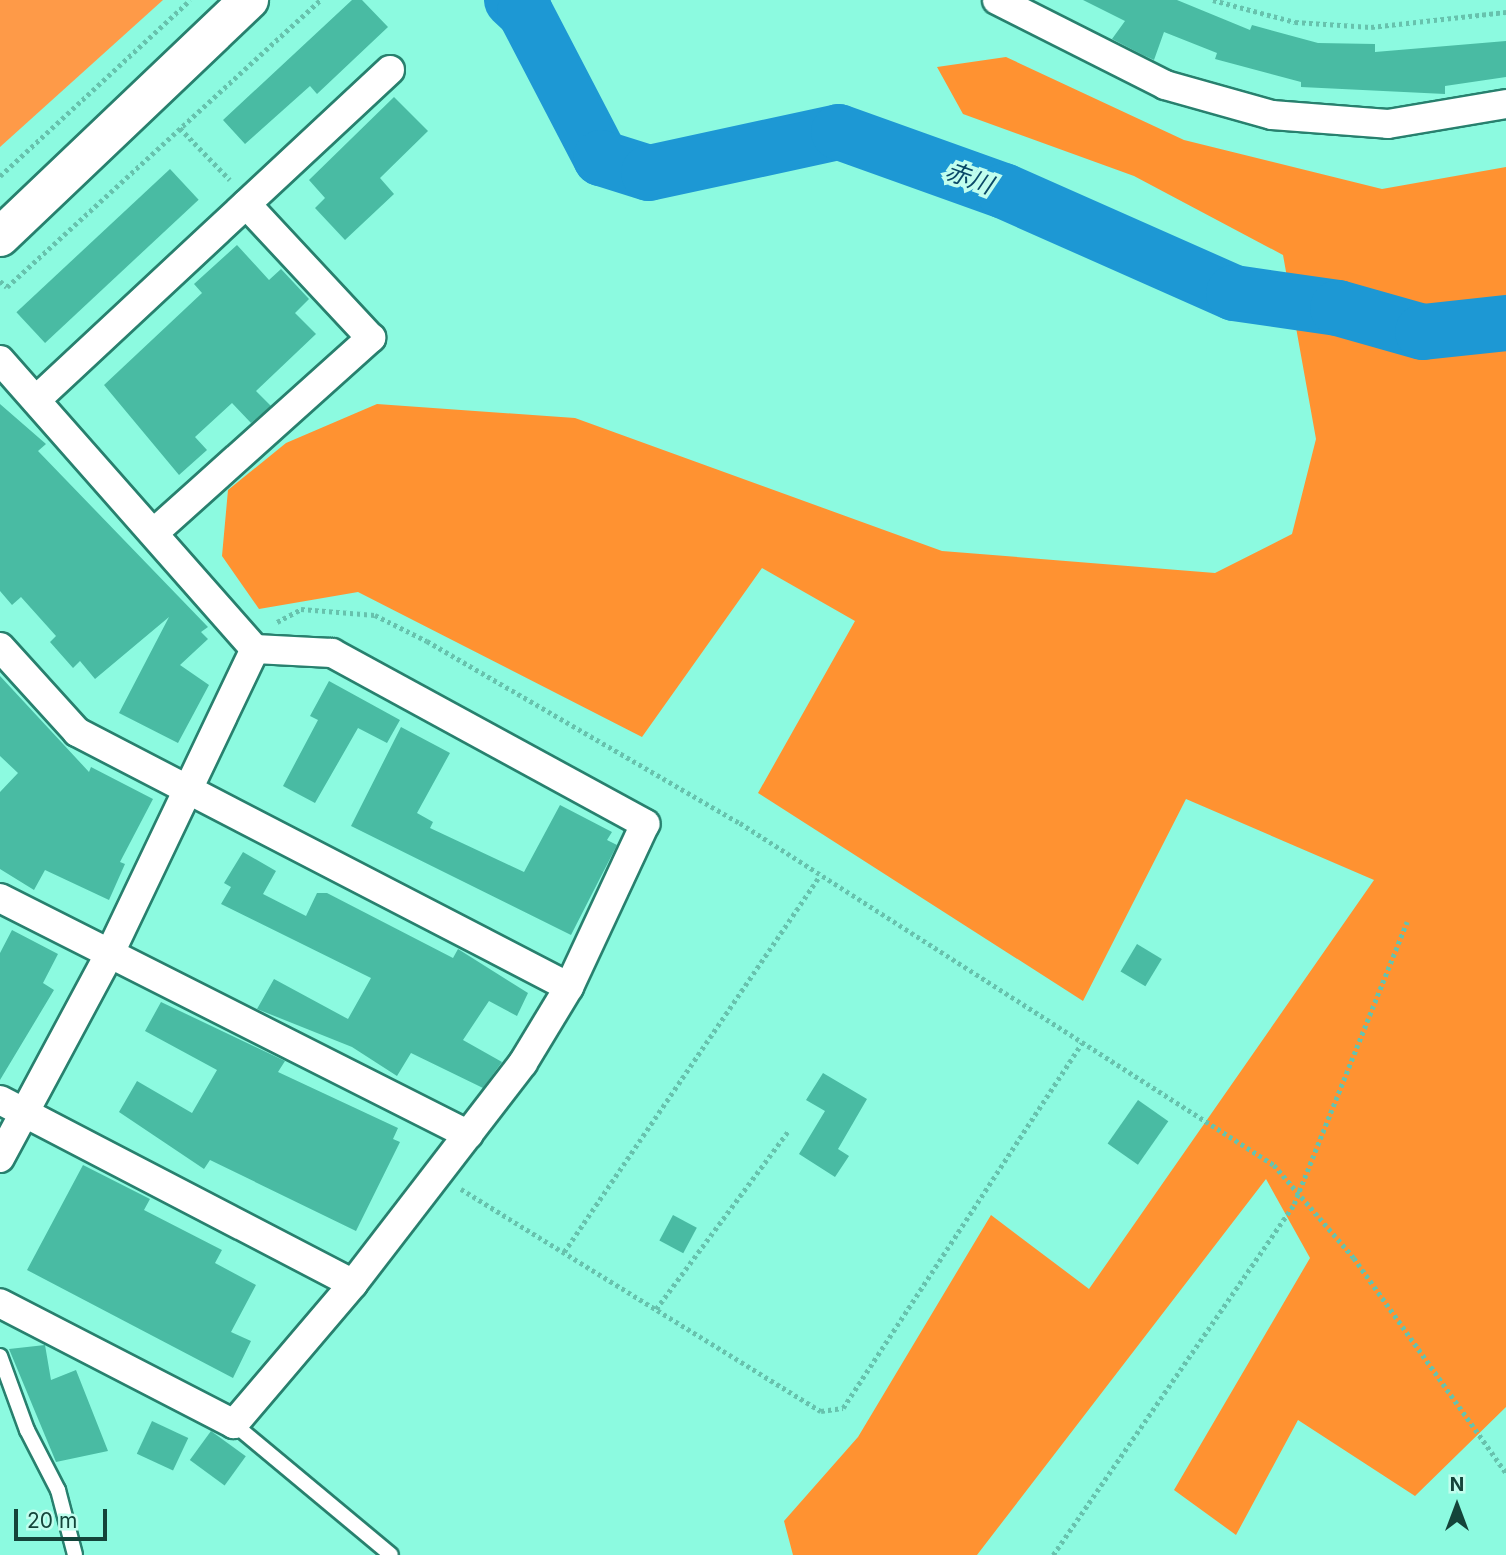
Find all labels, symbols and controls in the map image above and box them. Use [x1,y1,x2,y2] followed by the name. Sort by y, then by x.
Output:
[942,156,996,200] water label: 赤川
[1422,1471,1492,1541] north arrow
[1450,1473,1464,1496] text: N
[18,1496,110,1540] scale bar
[27,1508,77,1533] text: 20 m

